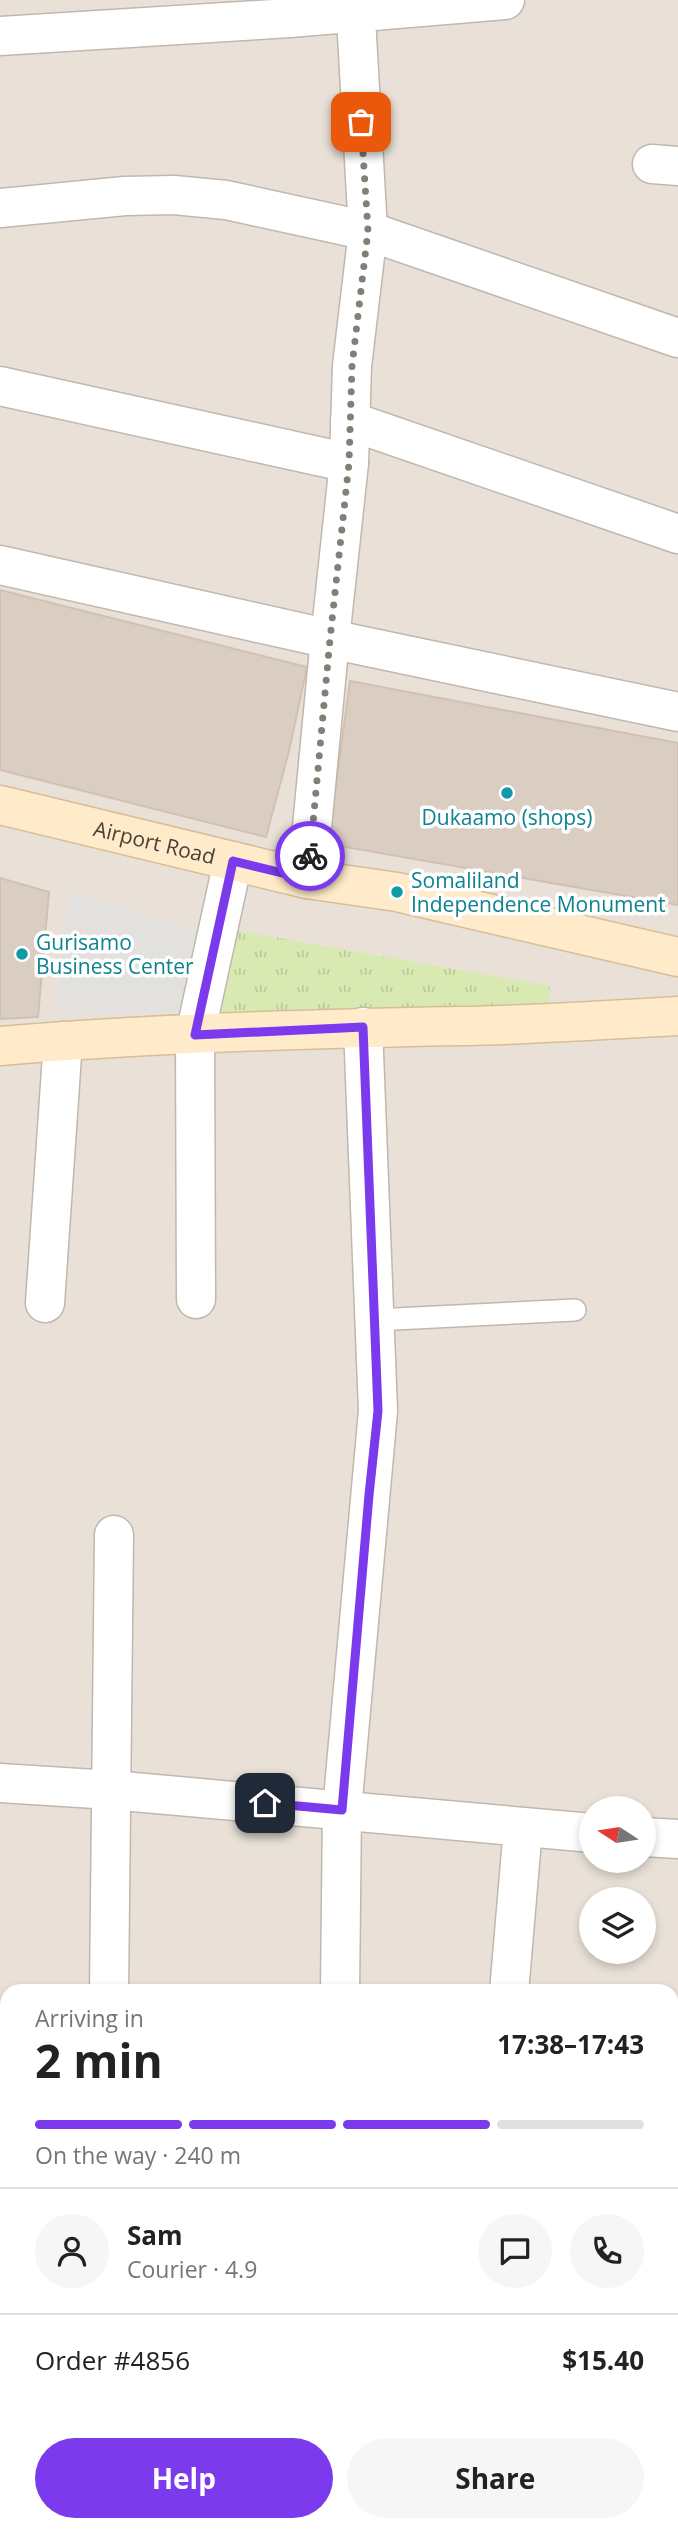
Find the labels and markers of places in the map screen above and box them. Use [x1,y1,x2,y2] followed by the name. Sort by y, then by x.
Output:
[331,92,391,152] pin
[499,785,515,801] marker: Dukaamo (shops)
[422,803,592,831] place label: Dukaamo (shops)
[411,866,666,918] place label: Somaliland Independence Monument
[389,884,405,900] marker: Somaliland Independence Monument
[36,928,194,980] place label: Gurisamo Business Center
[14,946,30,962] marker: Gurisamo Business Center
[235,1773,295,1833] pin

